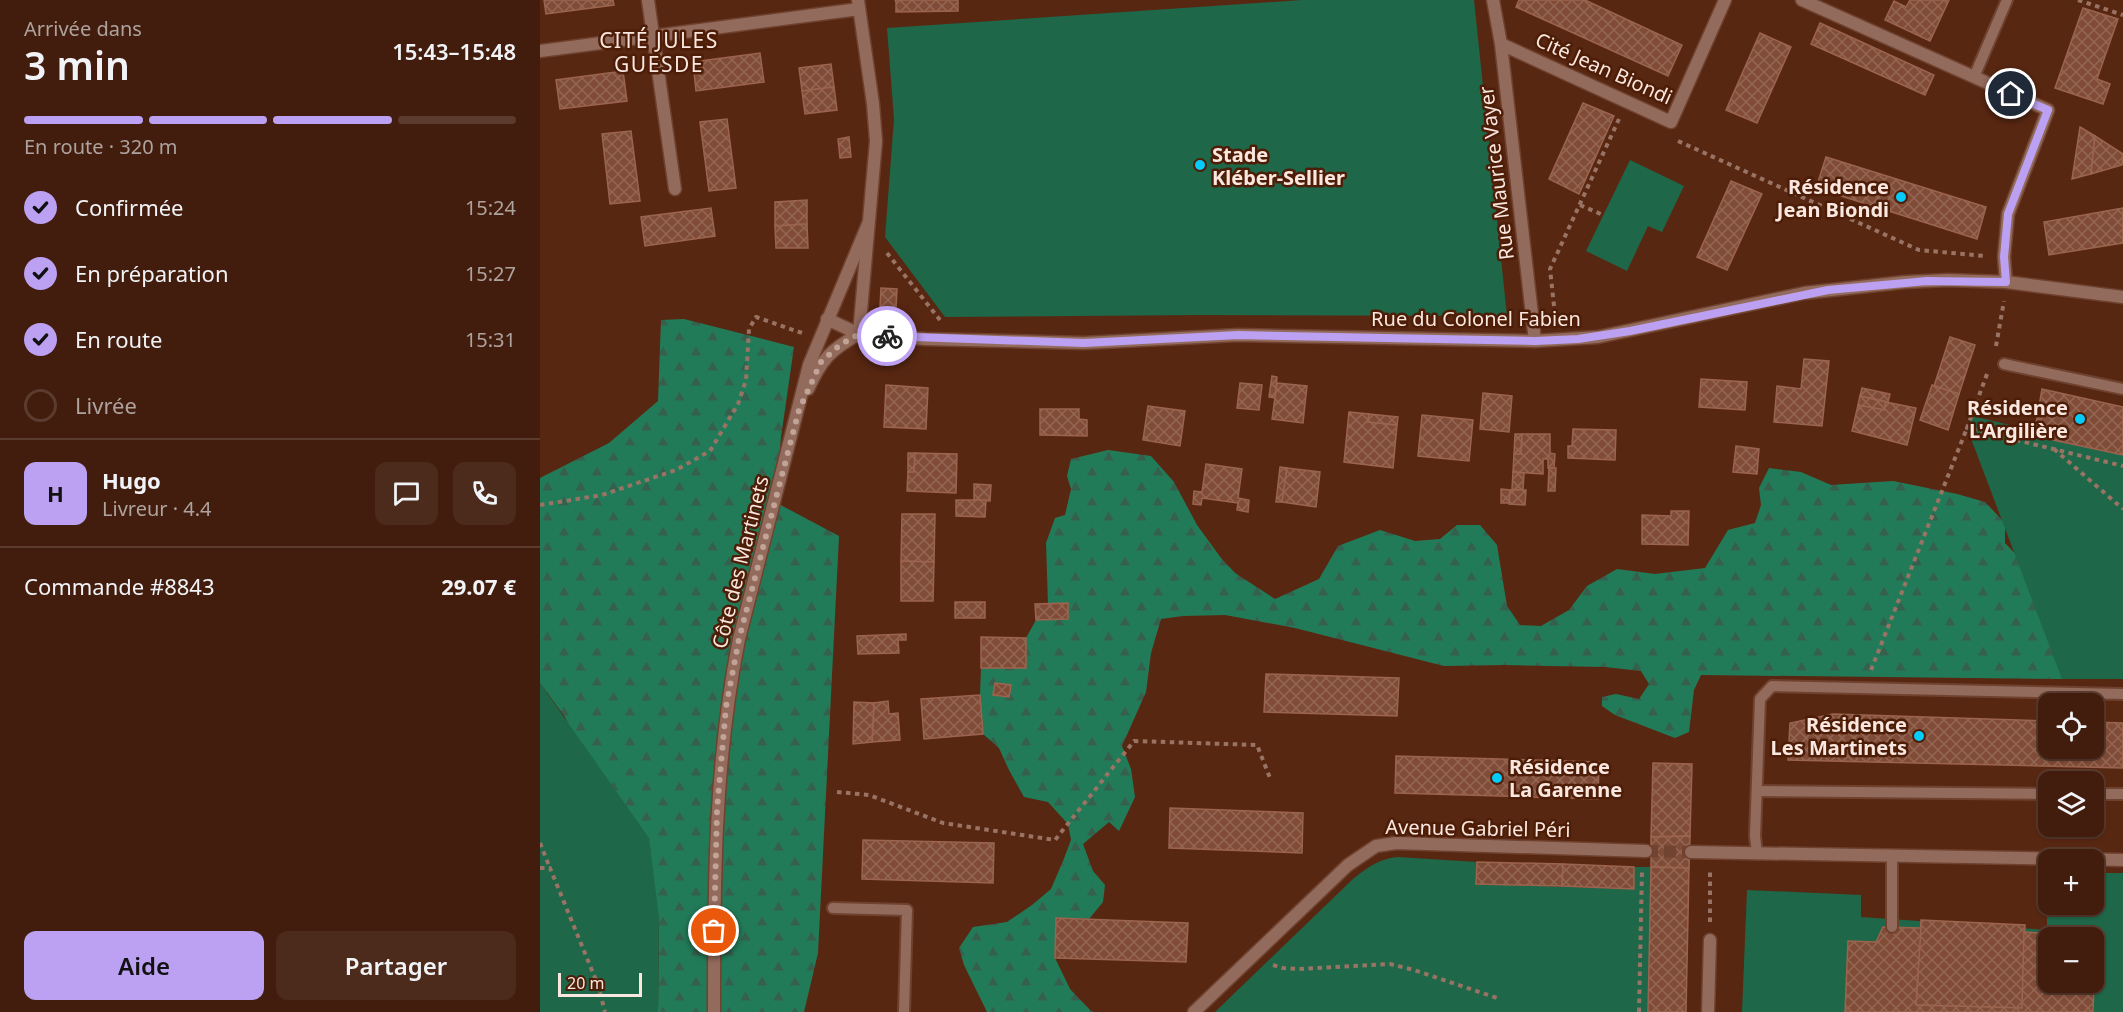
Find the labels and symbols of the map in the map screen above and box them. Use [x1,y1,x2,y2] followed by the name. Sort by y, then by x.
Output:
[599,26,719,78] district label: CITÉ JULES GUESDE
[1531,26,1677,110] street label: Cité Jean Biondi
[1985,68,2036,119] pin
[1472,84,1520,262] street label: Rue Maurice Vayer
[1212,141,1345,191] place label: Stade Kléber-Sellier
[1193,158,1207,172] marker: Stade Kléber-Sellier
[1775,173,1889,223] place label: Résidence Jean Biondi
[1894,190,1908,204] marker: Résidence Jean Biondi
[1371,305,1581,332] street label: Rue du Colonel Fabien
[857,306,917,366] courier
[1967,394,2068,444] place label: Résidence L'Argilière
[2073,412,2087,426] marker: Résidence L'Argilière
[705,473,775,651] street label: Côte des Martinets
[1771,711,1907,761] place label: Résidence Les Martinets
[1912,729,1926,743] marker: Résidence Les Martinets
[1509,753,1622,803] place label: Résidence La Garenne
[1490,771,1504,785] marker: Résidence La Garenne
[1385,813,1571,843] street label: Avenue Gabriel Péri
[688,905,739,956] pin
[558,970,642,998] scale bar

